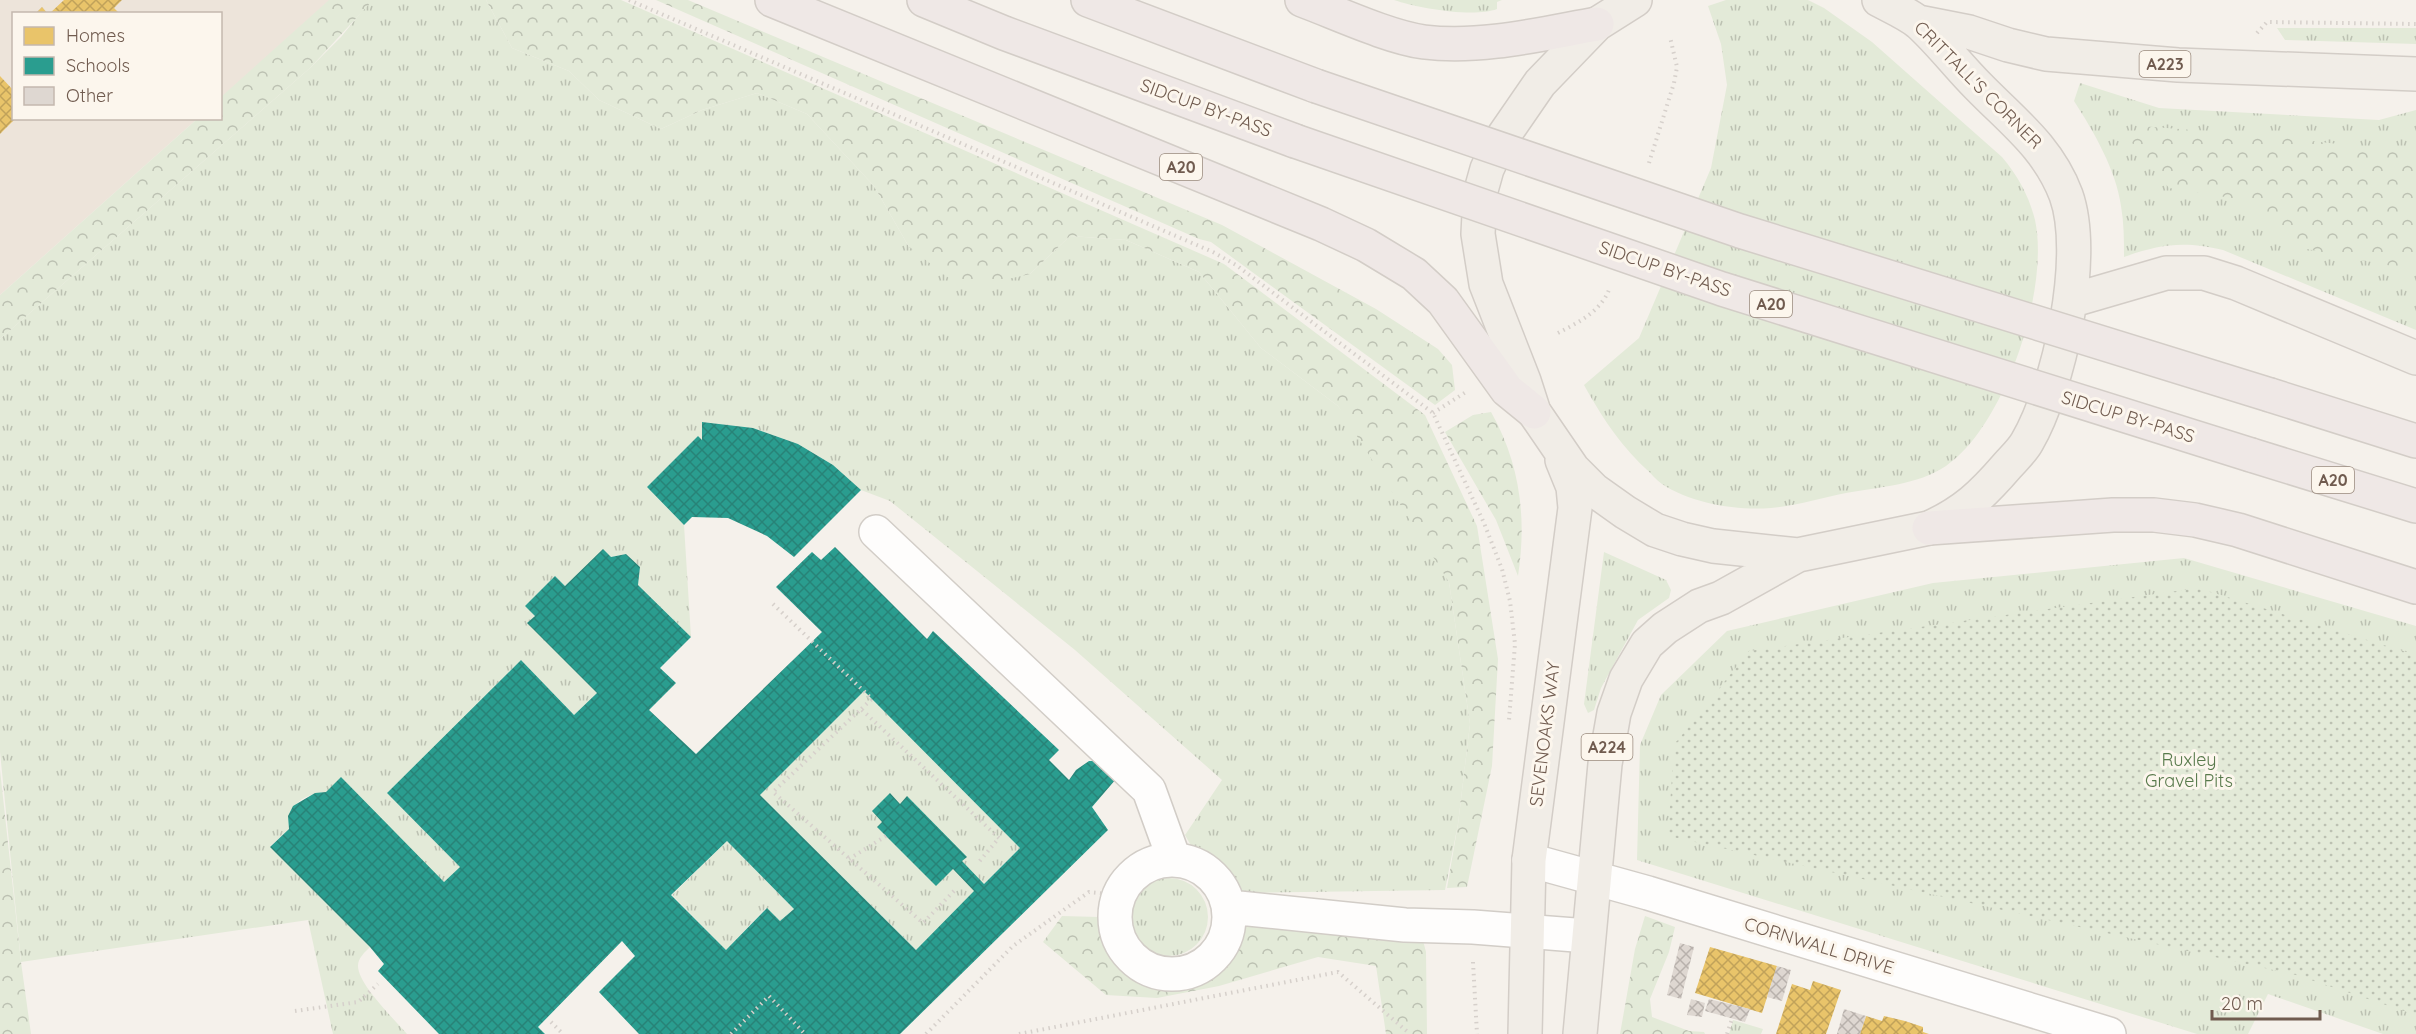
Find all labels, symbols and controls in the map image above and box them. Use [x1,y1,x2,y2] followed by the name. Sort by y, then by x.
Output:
[12,12,222,120] legend
[1909,16,2047,154] street label: CRITTALL'S CORNER
[66,24,125,47] text: Homes
[2140,51,2190,77] road number: A223
[66,54,130,77] text: Schools
[1137,73,1275,142] street label: SIDCUP BY-PASS
[66,84,113,107] text: Other
[1160,154,1202,180] road number: A20
[1596,235,1734,302] street label: SIDCUP BY-PASS
[1750,291,1792,317] road number: A20
[2059,385,2198,448] street label: SIDCUP BY-PASS
[2312,467,2354,493] road number: A20
[1524,660,1565,808] street label: SEVENOAKS WAY
[1582,734,1632,760] road number: A224
[2145,748,2233,792] park label: Ruxley Gravel Pits
[1742,912,1897,979] street label: CORNWALL DRIVE
[2212,983,2320,1021] scale bar
[2221,992,2263,1015] text: 20 m

